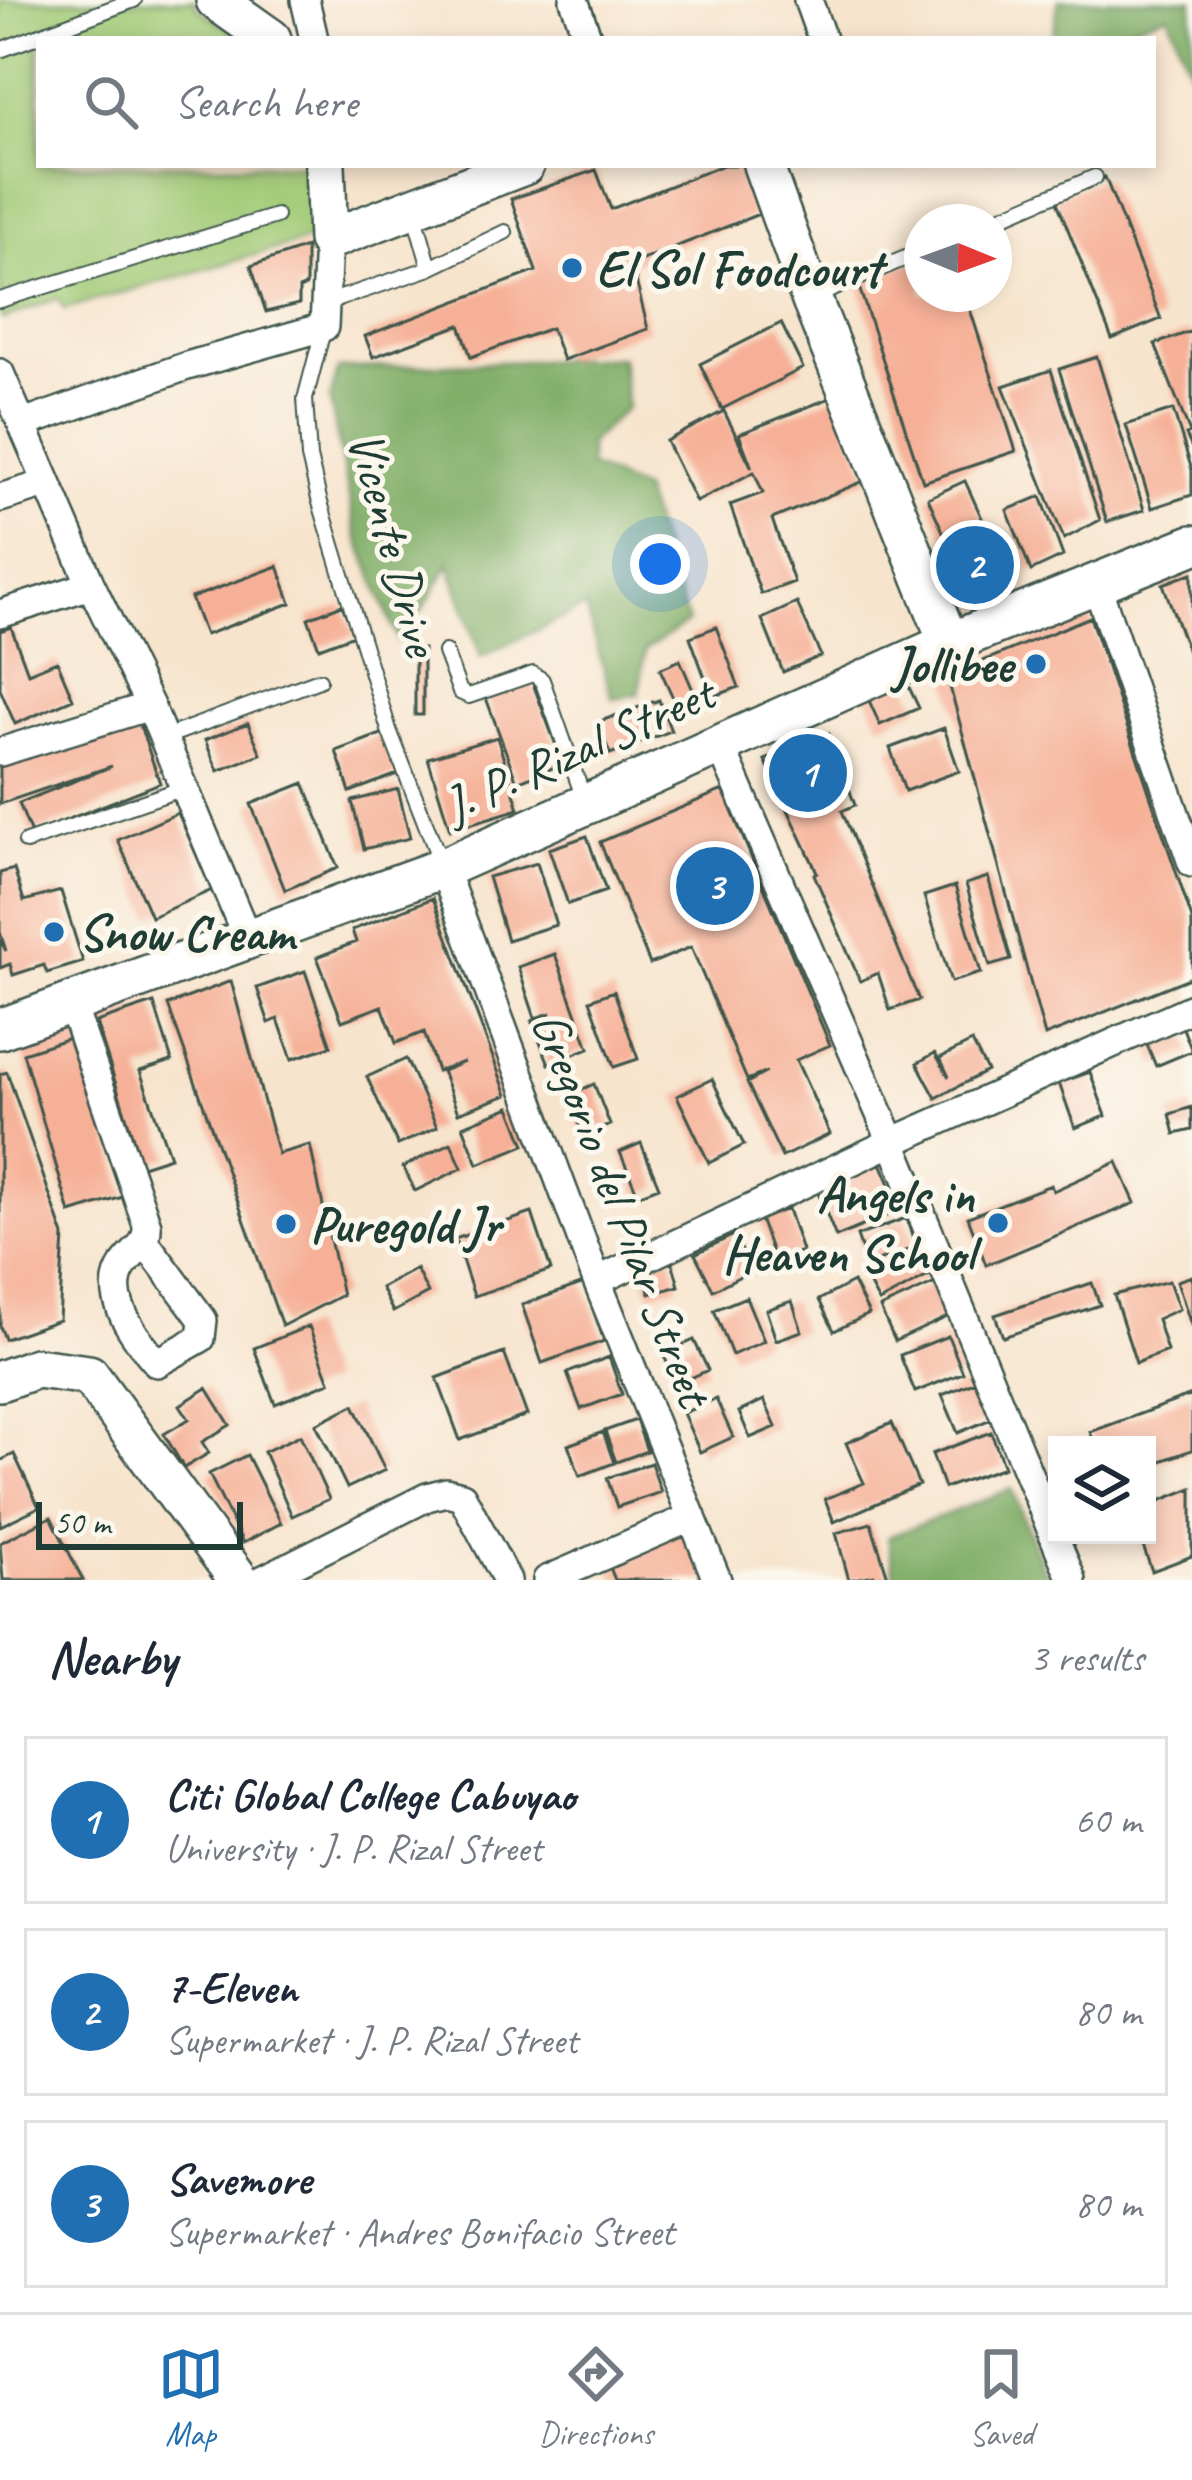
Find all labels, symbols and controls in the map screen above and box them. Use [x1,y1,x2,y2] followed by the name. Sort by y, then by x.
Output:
[36,36,1156,168] search box
[78,69,144,135] icon: search
[174,74,357,131] text: Search here
[904,204,1012,312] north arrow
[596,237,888,301] place label: El Sol Foodcourt
[559,255,585,281] marker: El Sol Foodcourt
[333,424,456,666] street label: Vicente Drive
[936,520,1014,610] pin: 2
[630,534,690,594] your location
[890,633,1017,697] place label: Jollibee
[1023,651,1049,677] marker: Jollibee
[431,659,728,838] street label: J. P. Rizal Street
[769,728,847,818] pin: 1
[676,841,754,931] pin: 3
[78,901,298,965] place label: Snow Cream
[41,919,67,945] marker: Snow Cream
[518,1002,728,1419] street label: Gregorio del Pilar Street
[722,1163,983,1286] place label: Angels in Heaven School
[310,1193,506,1257] place label: Puregold Jr
[985,1210,1011,1236] marker: Angels in Heaven School
[273,1211,299,1237] marker: Puregold Jr
[1048,1436,1156,1544] map controls
[1048,1436,1156,1544] button: layers
[36,1496,243,1549] scale bar
[54,1502,110,1544] text: 50 m
[48,1626,176,1690] text: Nearby
[1030,1634,1144,1683] text: 3 results
[165,1767,575,1824] text: Citi Global College Cabuyao
[81,1796,99,1845] text: 1
[1075,1796,1141,1845] text: 60 m
[165,1824,542,1873] text: University · J. P. Rizal Street
[165,1959,297,2016] text: 7-Eleven
[81,1988,99,2037] text: 2
[1075,1988,1141,2037] text: 80 m
[165,2016,578,2065] text: Supermarket · J. P. Rizal Street
[165,2151,311,2208] text: Savemore
[81,2180,99,2229] text: 3
[1075,2180,1141,2229] text: 80 m
[165,2208,674,2257] text: Supermarket · Andres Bonifacio Street
[158,2341,224,2455] tab: Map
[539,2341,653,2455] tab: Directions
[968,2341,1034,2455] tab: Saved

